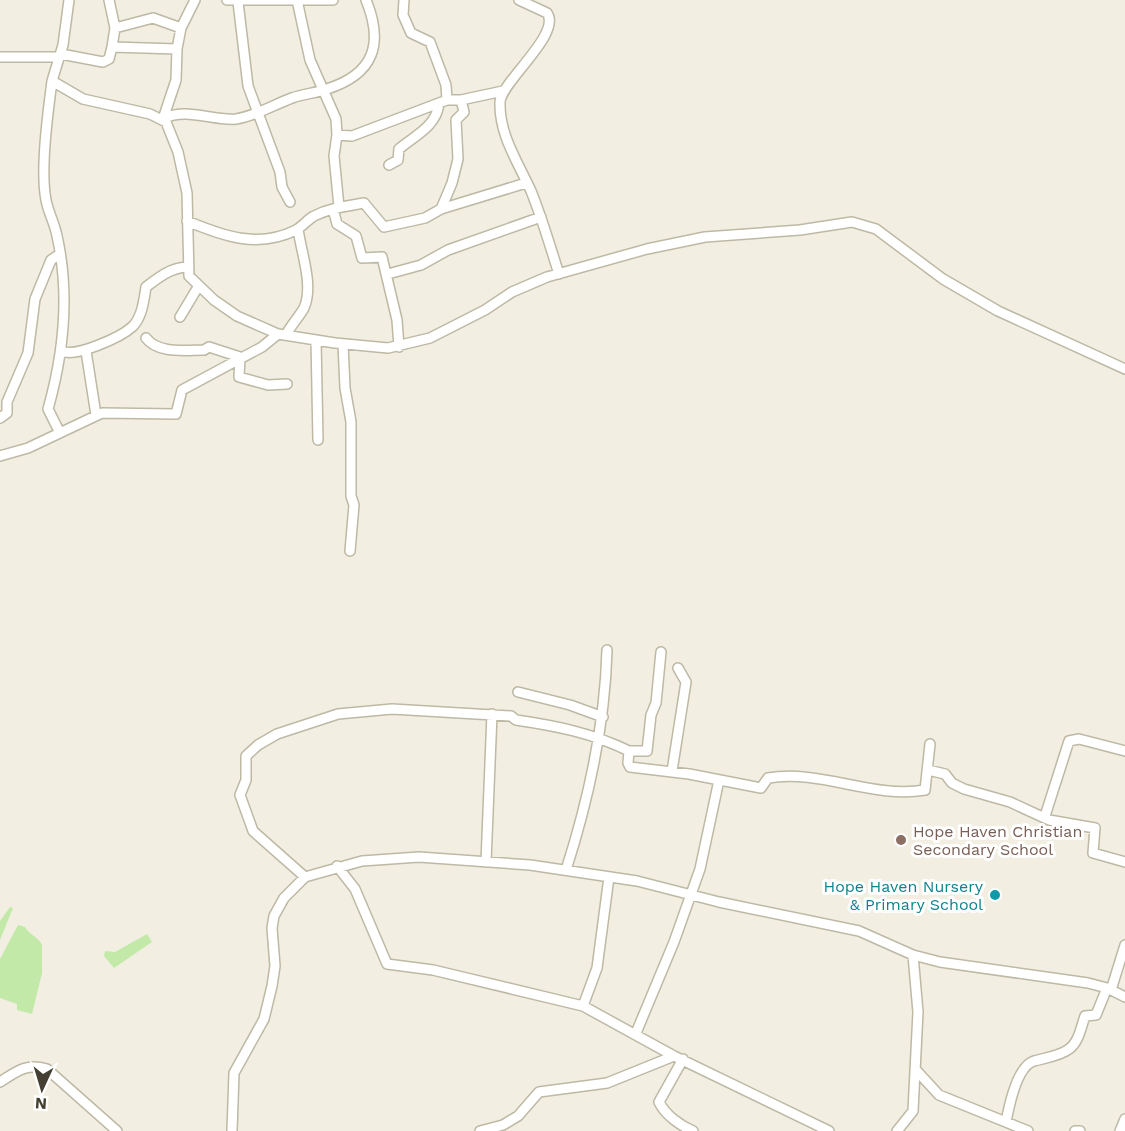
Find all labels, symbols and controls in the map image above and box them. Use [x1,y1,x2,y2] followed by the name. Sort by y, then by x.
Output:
[913,822,1082,859] place label: Hope Haven Christian Secondary School
[894,833,908,847] marker: Hope Haven Christian Secondary School
[824,877,984,914] place label: Hope Haven Nursery & Primary School
[988,888,1002,902] marker: Hope Haven Nursery & Primary School
[12,1059,72,1119] north arrow
[34,1094,48,1113] text: N

